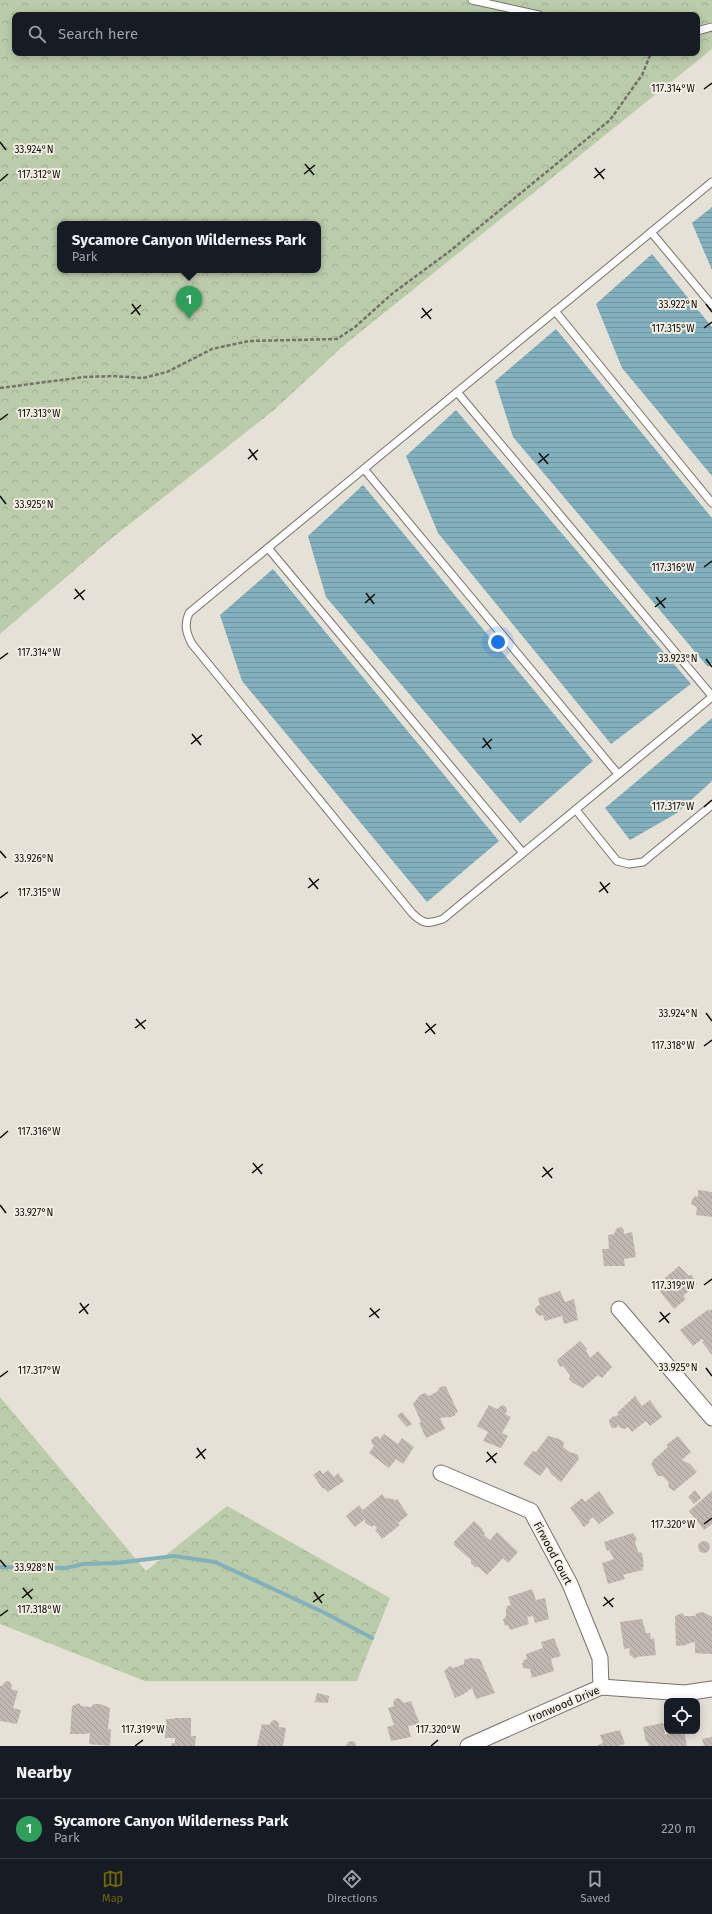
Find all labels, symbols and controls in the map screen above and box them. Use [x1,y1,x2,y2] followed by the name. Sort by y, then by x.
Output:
[12,12,700,56] search box
[26,23,48,45] icon: search
[58,25,138,43] text: Search here
[651,83,695,95] text: 117.314°W
[14,144,54,156] text: 33.924°N
[18,169,61,181] text: 117.312°W
[57,221,321,273] popup
[72,231,306,249] text: Sycamore Canyon Wilderness Park
[72,249,97,264] text: Park
[176,286,202,319] pin: 1
[658,299,698,311] text: 33.922°N
[652,323,695,335] text: 117.315°W
[18,408,61,420] text: 117.313°W
[14,499,54,511] text: 33.925°N
[651,562,695,574] text: 117.316°W
[488,632,508,652] your location
[17,647,61,659] text: 117.314°W
[658,653,698,665] text: 33.923°N
[652,801,695,813] text: 117.317°W
[14,853,54,865] text: 33.926°N
[18,887,61,899] text: 117.315°W
[658,1008,698,1020] text: 33.924°N
[651,1040,695,1052] text: 117.318°W
[17,1126,61,1138] text: 117.316°W
[15,1207,53,1219] text: 33.927°N
[651,1280,695,1292] text: 117.319°W
[658,1362,698,1374] text: 33.925°N
[18,1365,61,1377] text: 117.317°W
[530,1519,575,1587] street label: Firwood Court
[651,1519,696,1531] text: 117.320°W
[14,1562,54,1574] text: 33.928°N
[17,1604,61,1616] text: 117.318°W
[527,1684,602,1725] street label: Ironwood Drive
[664,1698,700,1734] map controls
[664,1698,700,1734] button: locate
[121,1724,165,1736] text: 117.319°W
[416,1724,461,1736] text: 117.320°W
[16,1762,71,1783] text: Nearby
[54,1812,288,1830] text: Sycamore Canyon Wilderness Park
[26,1821,32,1836] text: 1
[661,1821,696,1836] text: 220 m
[54,1830,80,1845] text: Park
[102,1868,124,1905] tab: Map
[327,1868,377,1905] tab: Directions
[581,1868,610,1905] tab: Saved

